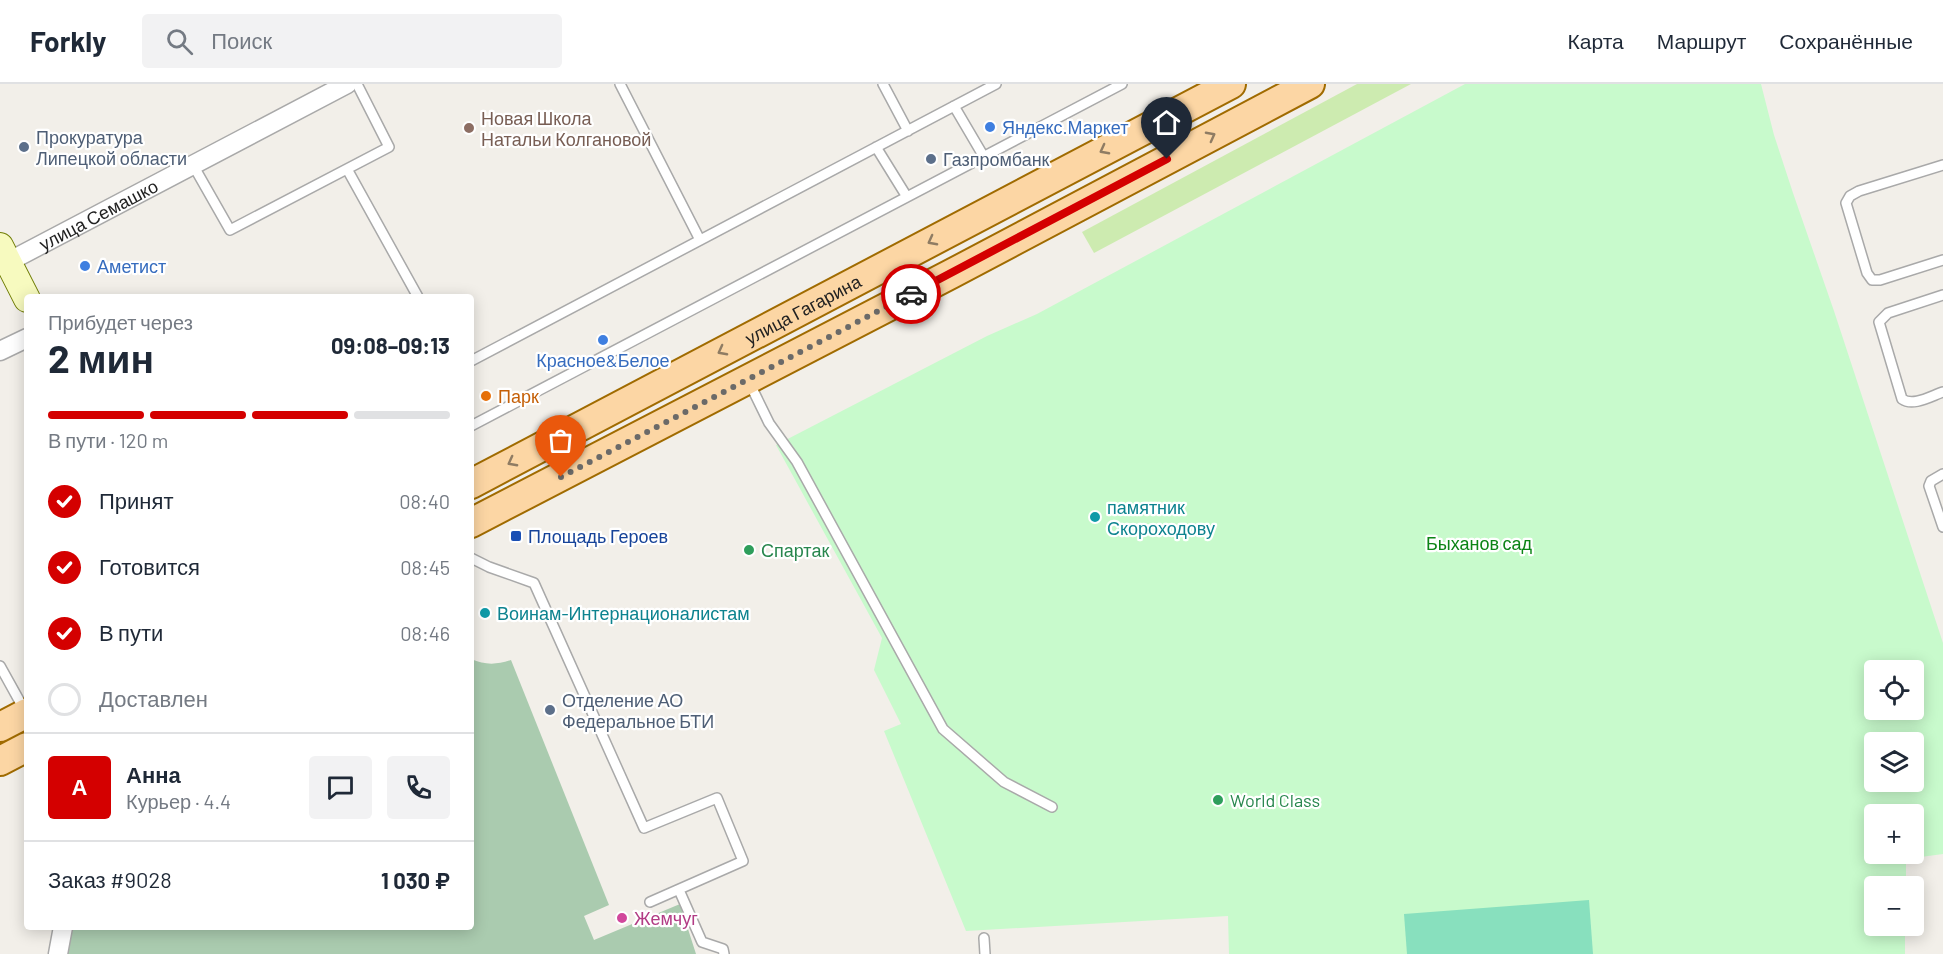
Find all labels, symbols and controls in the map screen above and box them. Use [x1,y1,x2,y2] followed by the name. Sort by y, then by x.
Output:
[142,14,562,68] search box
[30,24,106,58] text: Forkly
[163,25,196,58] icon: search
[211,27,272,53] text: Поиск
[1568,28,1624,53] text: Карта
[1657,28,1746,53] text: Маршрут
[1779,28,1913,53] text: Сохранённые
[1141,97,1192,159] pin
[1150,106,1183,139] icon: home
[481,107,651,150] place label: Новая Школа Натальи Колгановой
[1002,116,1129,138] place label: Яндекс.Маркет
[983,120,997,134] marker: Яндекс.Маркет
[462,121,476,135] marker: Новая Школа Натальи Колгановой
[36,126,187,169] place label: Прокуратура Липецкой области
[1205,132,1216,143] one-way arrow
[17,140,31,154] marker: Прокуратура Липецкой области
[1100,143,1111,154] one-way arrow
[943,148,1050,170] place label: Газпромбанк
[924,152,938,166] marker: Газпромбанк
[35,174,161,255] street label: улица Семашко
[927,234,938,245] one-way arrow
[97,255,166,277] place label: Аметист
[78,259,92,273] marker: Аметист
[881,264,941,324] courier
[741,269,866,349] street label: улица Гагарина
[895,278,928,311] icon: car
[48,310,193,334] text: Прибудет через
[331,332,450,358] text: 09:08–09:13
[596,333,610,347] marker: Красное&Белое
[48,334,154,381] text: 2 мин
[718,344,728,355] one-way arrow
[536,349,670,371] place label: Красное&Белое
[498,385,539,407] place label: Парк
[479,389,493,403] marker: Парк
[535,415,586,477] pin
[544,424,577,457] icon: bag
[48,428,168,452] text: В пути · 120 m
[508,455,519,466] one-way arrow
[48,485,81,518] icon: check
[99,487,173,513] text: Принят
[399,489,450,513] text: 08:40
[1107,496,1215,539] place label: памятник Скороходову
[1088,510,1102,524] marker: памятник Скороходову
[528,525,668,547] place label: Площадь Героев
[509,529,523,543] marker: Площадь Героев
[1426,532,1533,554] park label: Быханов сад
[761,539,829,561] place label: Спартак
[742,543,756,557] marker: Спартак
[48,551,81,584] icon: check
[99,553,200,579] text: Готовится
[400,555,450,579] text: 08:45
[497,602,750,624] place label: Воинам-Интернационалистам
[478,606,492,620] marker: Воинам-Интернационалистам
[48,617,81,650] icon: check
[99,619,163,645] text: В пути
[400,621,450,645] text: 08:46
[1864,660,1924,936] map controls
[1864,660,1924,720] button: locate
[99,685,208,711] text: Доставлен
[562,689,714,732] place label: Отделение АО Федеральное БТИ
[543,703,557,717] marker: Отделение АО Федеральное БТИ
[1864,732,1924,792] button: layers
[309,756,372,819] button: chat
[387,756,450,819] button: phone
[126,761,181,787] text: Анна
[72,773,87,799] text: А
[126,789,231,813] text: Курьер · 4.4
[1230,789,1320,811] place label: World Class
[1211,793,1225,807] marker: World Class
[1864,804,1924,864] button: +
[48,866,172,892] text: Заказ #9028
[381,867,450,893] text: 1 030 ₽
[1864,876,1924,936] button: −
[634,907,698,929] place label: Жемчуг
[615,911,629,925] marker: Жемчуг

